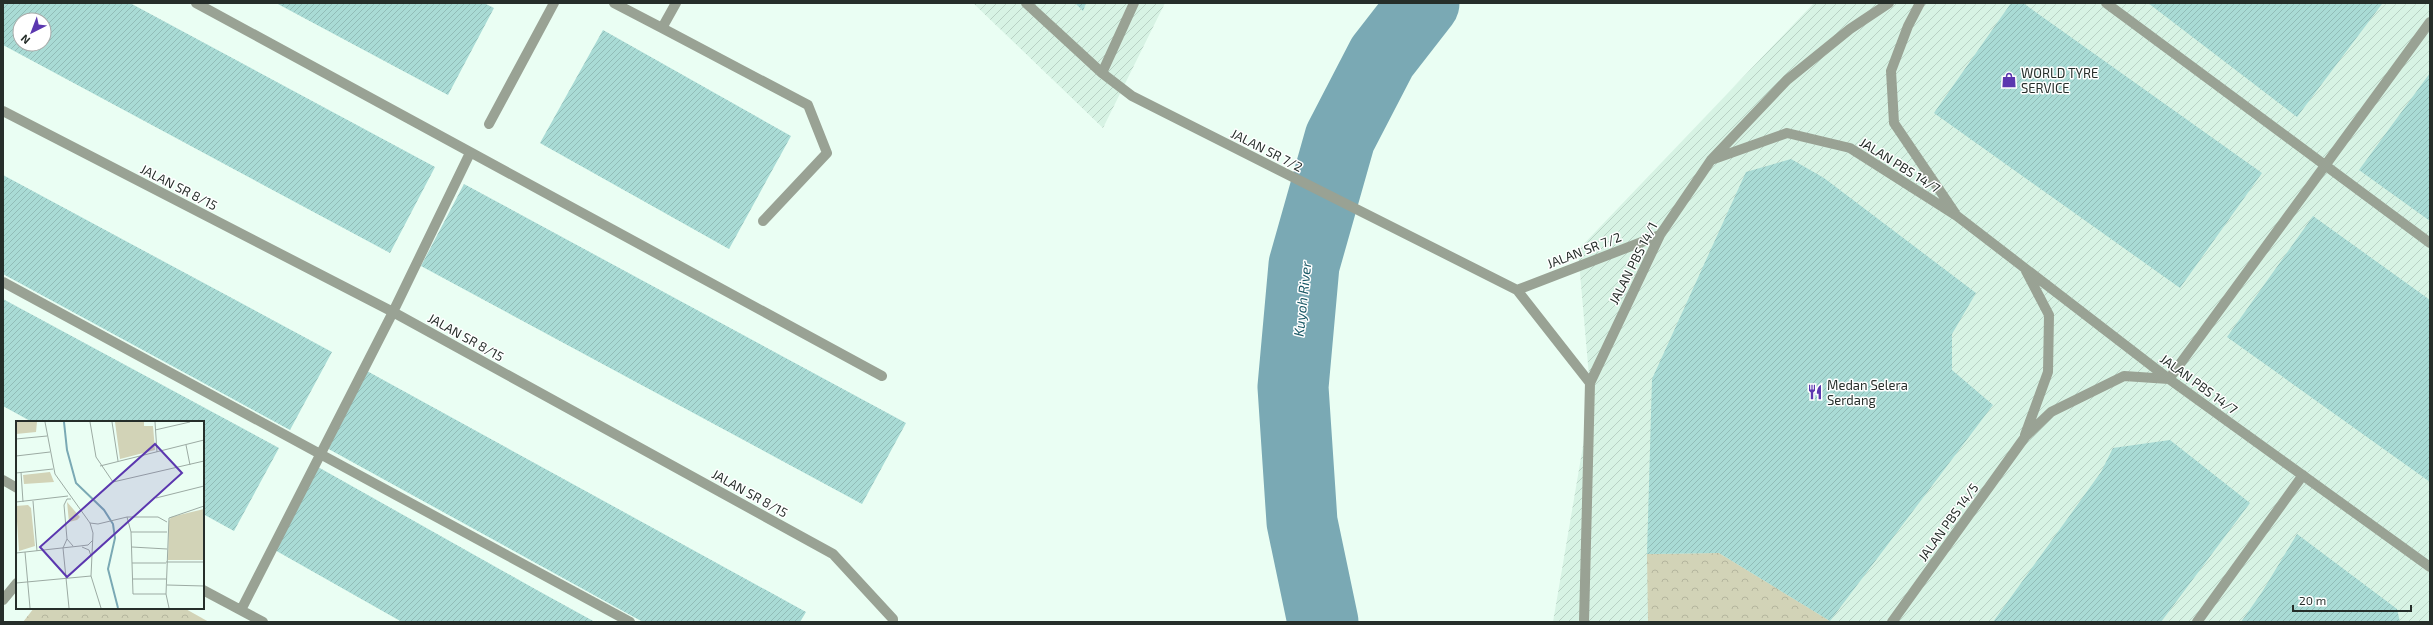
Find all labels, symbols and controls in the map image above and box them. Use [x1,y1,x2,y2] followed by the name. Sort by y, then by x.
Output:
[12,12,52,52] north arrow
[18,32,32,47] text: N
[2021,65,2098,96] place label: WORLD TYRE SERVICE
[2000,71,2018,89] shop icon: WORLD TYRE SERVICE
[1229,125,1305,175] street label: JALAN SR 7/2
[1857,134,1943,196] street label: JALAN PBS 14/7
[138,161,220,213] street label: JALAN SR 8/15
[1605,219,1661,307] street label: JALAN PBS 14/1
[1545,229,1623,271] street label: JALAN SR 7/2
[1290,260,1314,337] water label: Kuyoh River
[425,310,507,364] street label: JALAN SR 8/15
[2157,351,2241,418] street label: JALAN PBS 14/7
[1827,377,1908,408] place label: Medan Selera Serdang
[1806,383,1824,401] restaurant icon: Medan Selera Serdang
[16,421,204,609] inset map
[709,466,791,520] street label: JALAN SR 8/15
[1914,480,1982,564] street label: JALAN PBS 14/5
[2293,587,2411,613] scale bar
[2299,593,2326,607] text: 20 m

